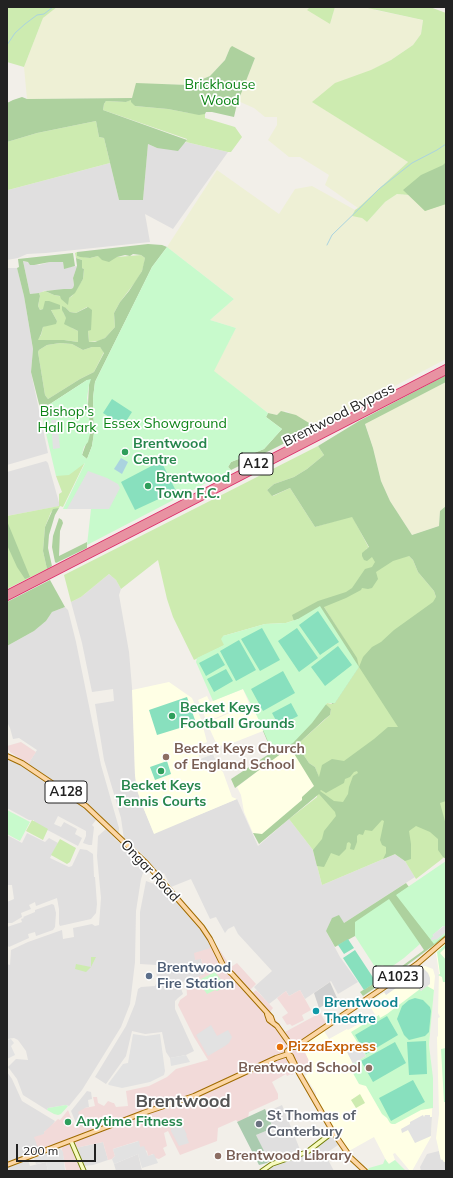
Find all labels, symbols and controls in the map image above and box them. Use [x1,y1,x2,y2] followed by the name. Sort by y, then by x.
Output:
[185,77,255,110] park label: Brickhouse Wood
[280,380,398,450] street label: Brentwood Bypass
[38,404,96,436] park label: Bishop's Hall Park
[103,416,227,432] park label: Essex Showground
[133,436,207,468] place label: Brentwood Centre
[120,447,130,457] marker: Brentwood Centre
[239,453,273,475] road number: A12
[156,470,230,502] place label: Brentwood Town F.C.
[143,481,153,491] marker: Brentwood Town F.C.
[180,700,295,732] place label: Becket Keys Football Grounds
[167,711,177,721] marker: Becket Keys Football Grounds
[174,741,305,774] place label: Becket Keys Church of England School
[161,752,171,762] marker: Becket Keys Church of England School
[156,766,166,776] marker: Becket Keys Tennis Courts
[116,778,206,810] place label: Becket Keys Tennis Courts
[45,781,87,803] road number: A128
[117,836,183,906] street label: Ongar Road
[157,960,234,992] place label: Brentwood Fire Station
[373,966,423,988] road number: A1023
[144,971,154,981] marker: Brentwood Fire Station
[324,995,398,1028] place label: Brentwood Theatre
[311,1006,321,1016] marker: Brentwood Theatre
[288,1039,376,1055] place label: PizzaExpress
[275,1042,285,1052] marker: PizzaExpress
[238,1060,361,1076] place label: Brentwood School
[364,1063,374,1073] marker: Brentwood School
[135,1091,231,1113] district label: Brentwood
[267,1108,356,1140] place label: St Thomas of Canterbury
[76,1114,183,1130] place label: Anytime Fitness
[63,1117,73,1127] marker: Anytime Fitness
[254,1119,264,1129] marker: St Thomas of Canterbury
[18,1136,98,1162] scale bar
[23,1143,58,1158] text: 200 m
[226,1148,352,1164] place label: Brentwood Library
[213,1151,223,1161] marker: Brentwood Library

